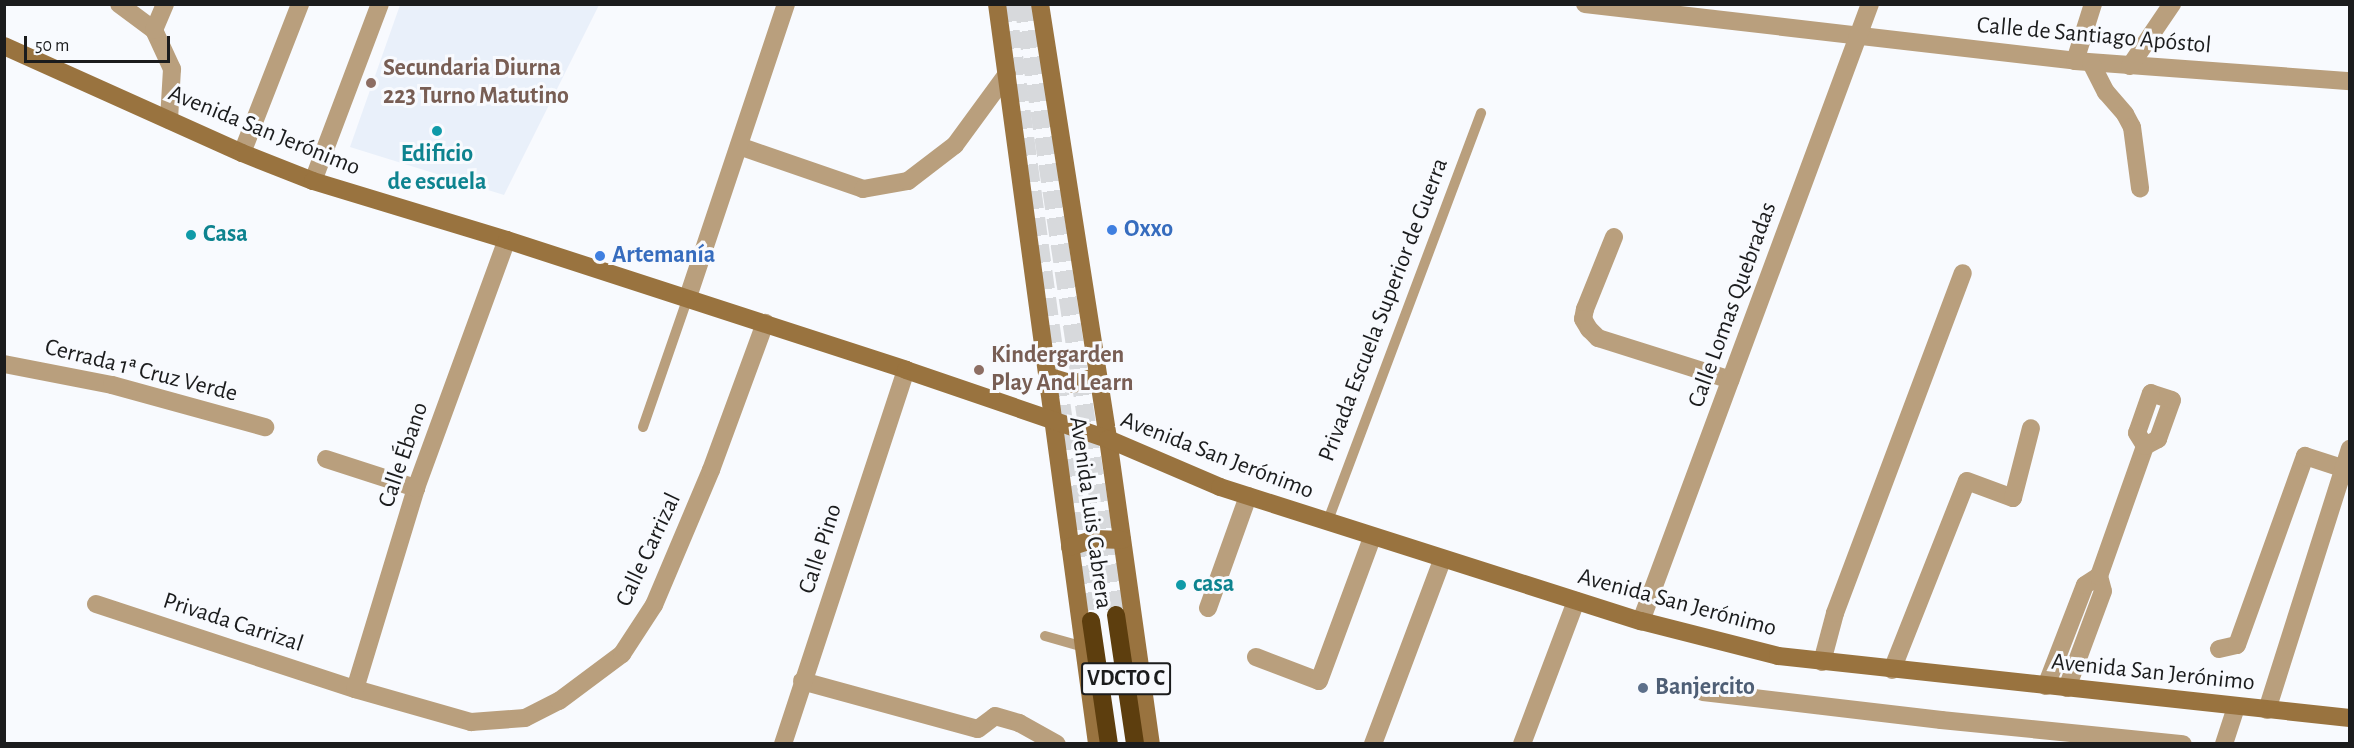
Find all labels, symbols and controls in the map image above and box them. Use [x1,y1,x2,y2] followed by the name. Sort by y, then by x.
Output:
[1976,11,2212,61] street label: Calle de Santiago Apóstol
[27,24,172,62] scale bar
[35,37,69,55] text: 50 m
[383,55,569,111] place label: Secundaria Diurna 223 Turno Matutino
[364,76,378,90] marker: Secundaria Diurna 223 Turno Matutino
[164,79,364,183] street label: Avenida San Jerónimo
[430,124,444,138] marker: Edificio de escuela
[388,141,486,197] place label: Edificio de escuela
[1313,154,1455,466] street label: Privada Escuela Superior de Guerra
[1682,198,1784,412] street label: Calle Lomas Quebradas
[1124,216,1173,244] place label: Oxxo
[203,221,248,249] place label: Casa
[1105,223,1119,237] marker: Oxxo
[184,228,198,242] marker: Casa
[612,242,715,270] place label: Artemanía
[593,249,607,263] marker: Artemanía
[42,333,240,409] street label: Cerrada 1ª Cruz Verde
[991,342,1134,398] place label: Kindergarden Play And Learn
[972,363,986,377] marker: Kindergarden Play And Learn
[373,399,435,511] street label: Calle Ébano
[1116,406,1318,506] street label: Avenida San Jerónimo
[1062,415,1118,611] street label: Avenida Luis Cabrera
[610,489,688,611] street label: Calle Carrizal
[793,500,849,598] street label: Calle Pino
[1575,563,1779,643] street label: Avenida San Jerónimo
[1193,571,1234,599] place label: casa
[1174,578,1188,592] marker: casa
[159,587,307,659] street label: Privada Carrizal
[2050,648,2256,698] street label: Avenida San Jerónimo
[1081,660,1171,698] road number: VDCTO C
[1655,674,1755,702] place label: Banjercito
[1636,681,1650,695] marker: Banjercito

